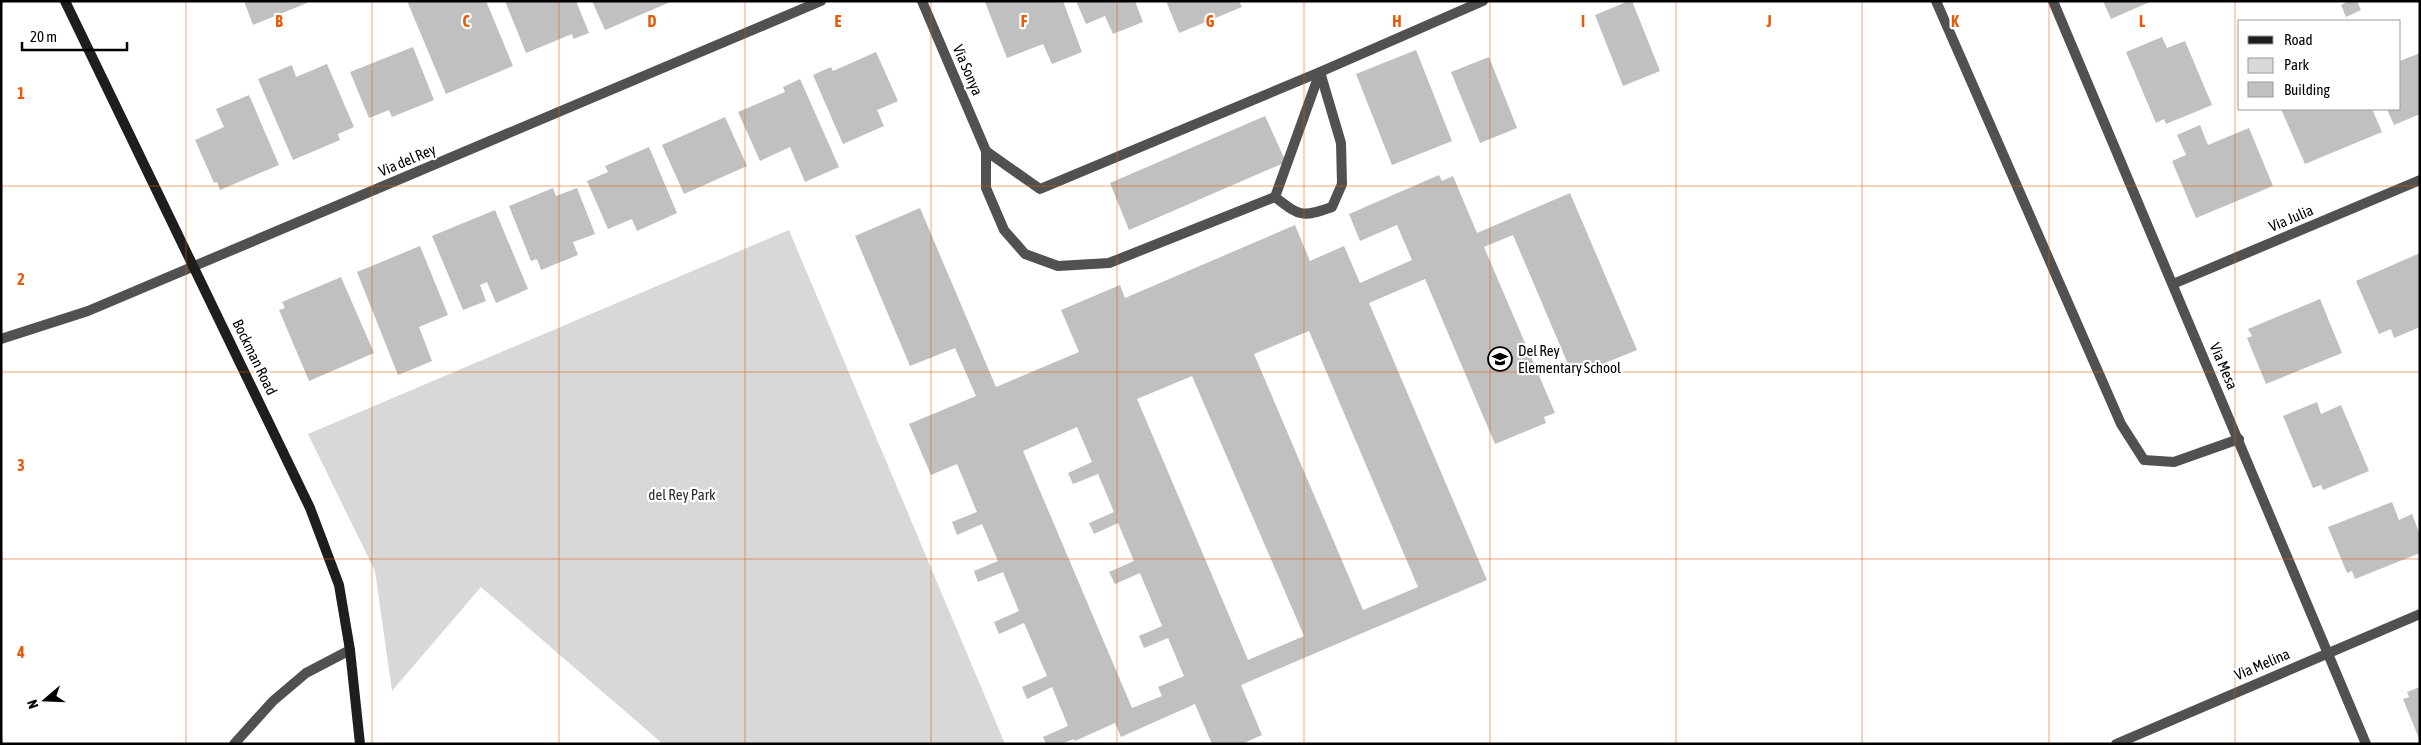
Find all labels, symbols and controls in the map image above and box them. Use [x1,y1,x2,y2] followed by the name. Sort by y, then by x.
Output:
[275,12,283,30] text: B
[462,12,470,30] text: C
[648,12,657,30] text: D
[835,12,842,30] text: E
[1021,12,1028,30] text: F
[1206,12,1215,30] text: G
[1392,12,1402,30] text: H
[1581,12,1585,30] text: I
[1765,12,1772,30] text: J
[1951,12,1959,30] text: K
[2139,12,2146,30] text: L
[22,20,128,52] scale bar
[2238,20,2401,110] legend
[30,28,57,45] text: 20 m
[2284,31,2313,48] text: Road
[950,42,986,98] street label: Via Sonya
[2284,56,2309,73] text: Park
[2284,81,2330,98] text: Building
[17,84,25,102] text: 1
[376,140,438,180] street label: Via del Rey
[2266,201,2316,235] street label: Via Julia
[17,270,25,288] text: 2
[229,316,281,398] street label: Bockman Road
[2207,340,2241,392] street label: Via Mesa
[1518,342,1621,376] place label: Del Rey Elementary School
[1487,346,1513,372] school or university icon: Del Rey Elementary School
[17,456,25,474] text: 3
[648,486,716,503] park label: del Rey Park
[16,643,25,661] text: 4
[2232,645,2292,683] street label: Via Melina
[20,675,70,725] north arrow
[24,698,42,711] text: N

